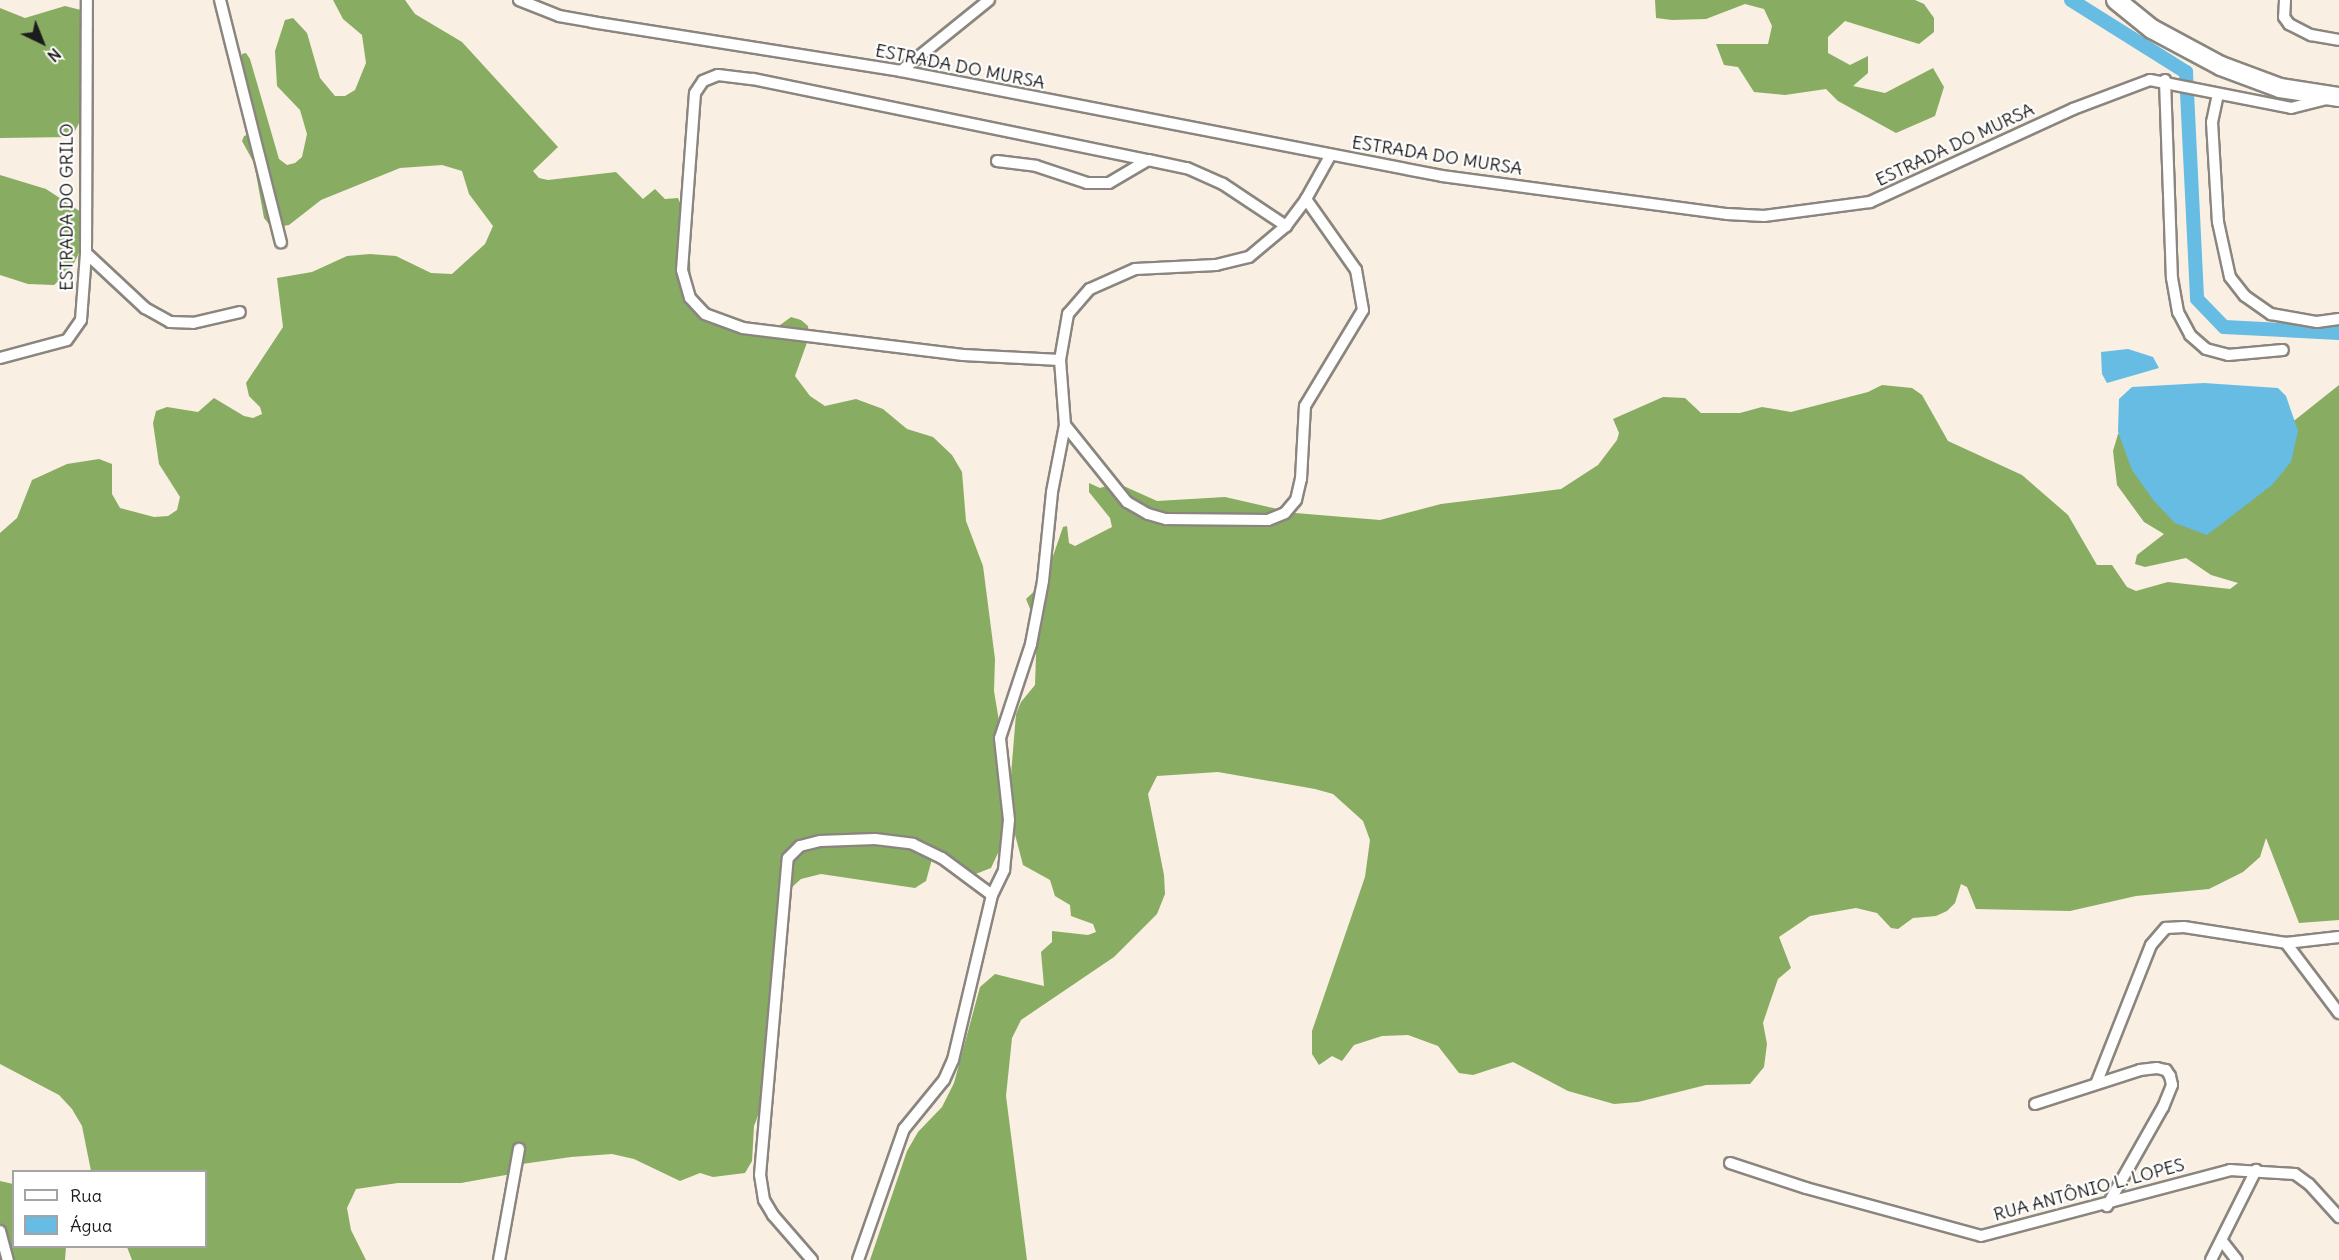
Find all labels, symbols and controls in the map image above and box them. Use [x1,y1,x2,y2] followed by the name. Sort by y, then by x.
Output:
[12,12,72,72] north arrow
[873,40,1047,94] street label: ESTRADA DO MURSA
[43,44,65,66] text: N
[1872,99,2038,191] street label: ESTRADA DO MURSA
[56,123,78,291] street label: ESTRADA DO GRILO
[1350,132,1524,180] street label: ESTRADA DO MURSA
[1991,1154,2187,1226] street label: RUA ANTÔNIO L. LOPES
[12,1170,207,1248] legend
[70,1184,102,1207] text: Rua
[70,1214,112,1237] text: Água

